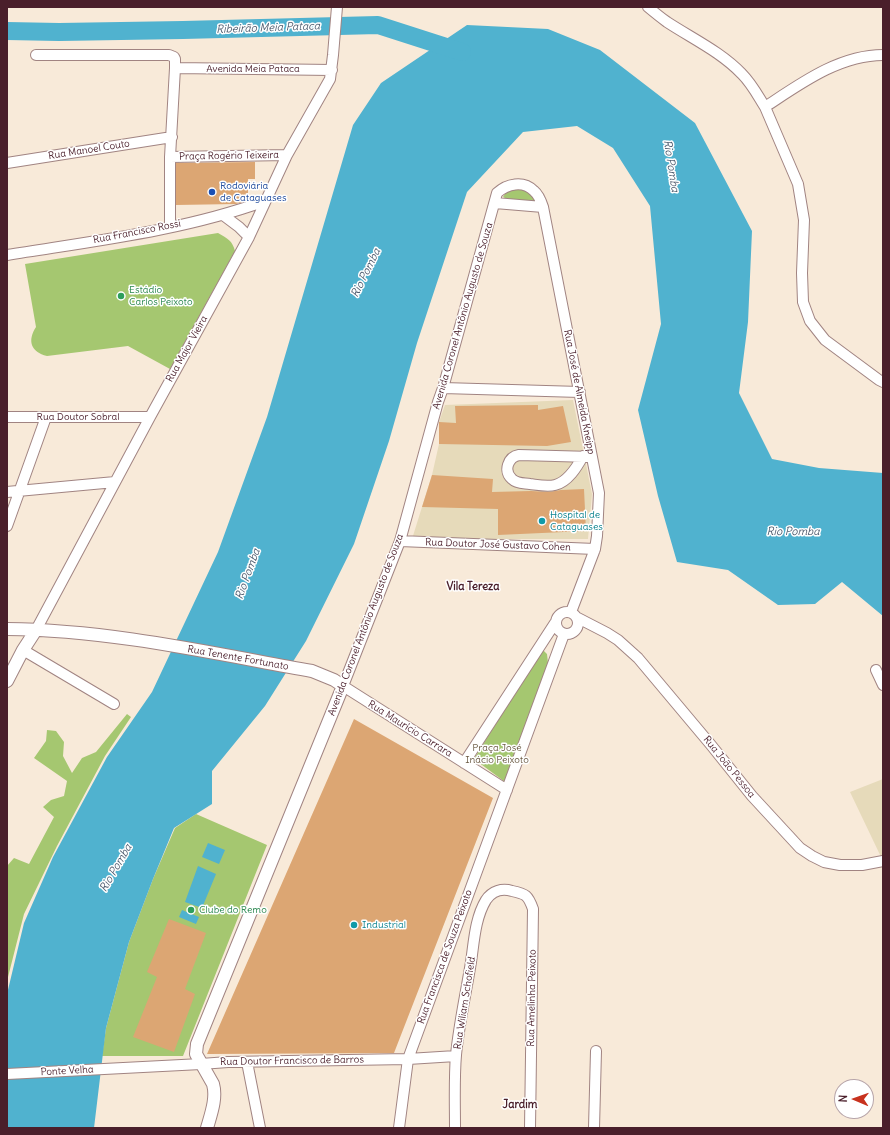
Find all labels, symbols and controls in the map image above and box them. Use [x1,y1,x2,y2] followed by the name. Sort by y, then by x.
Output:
[216,20,320,36] water label: Ribeirão Meia Pataca
[206,63,300,75] street label: Avenida Meia Pataca
[47,138,131,162] street label: Rua Manoel Couto
[660,139,682,193] water label: Rio Pomba
[179,149,279,163] street label: Praça Rogério Teixeira
[220,180,286,204] place label: Rodoviária de Cataguases
[207,187,217,197] marker: Rodoviária de Cataguases
[92,218,182,246] street label: Rua Francisco Rossi
[431,221,495,411] street label: Avenida Coronel Antônio Augusto de Souza
[348,246,384,300] water label: Rio Pomba
[129,284,193,308] place label: Estádio Carlos Peixoto
[116,291,126,301] marker: Estádio Carlos Peixoto
[164,314,210,384] street label: Rua Major Vieira
[561,329,597,455] street label: Rua José de Almeida Kneipp
[37,411,119,423] street label: Rua Doutor Sobral
[550,509,603,532] place label: Hospital de Cataguases
[537,516,547,526] marker: Hospital de Cataguases
[767,525,819,539] water label: Rio Pomba
[326,532,406,718] street label: Avenida Coronel Antônio Augusto de Souza
[425,536,571,554] street label: Rua Doutor José Gustavo Cohen
[233,547,263,601] water label: Rio Pomba
[446,580,500,594] district label: Vila Tereza
[186,643,290,673] street label: Rua Tenente Fortunato
[366,698,454,760] street label: Rua Maurício Carrara
[700,734,758,800] street label: Rua João Pessoa
[465,742,529,766] park label: Praça José Inácio Peixoto
[97,842,135,894] water label: Rio Pomba
[415,888,475,1026] street label: Rua Francisca de Souza Peixoto
[199,904,267,916] place label: Clube do Remo
[186,905,196,915] marker: Clube do Remo
[362,919,406,931] place label: Industrial
[349,920,359,930] marker: Industrial
[525,949,539,1047] street label: Rua Amelinha Peixoto
[452,956,478,1050] street label: Rua Wiliam Schofield
[220,1054,364,1068] street label: Rua Doutor Francisco de Barros
[40,1064,94,1078] street label: Ponte Velha
[834,1079,874,1119] north arrow
[836,1095,850,1103] text: N
[503,1098,537,1112] district label: Jardim

